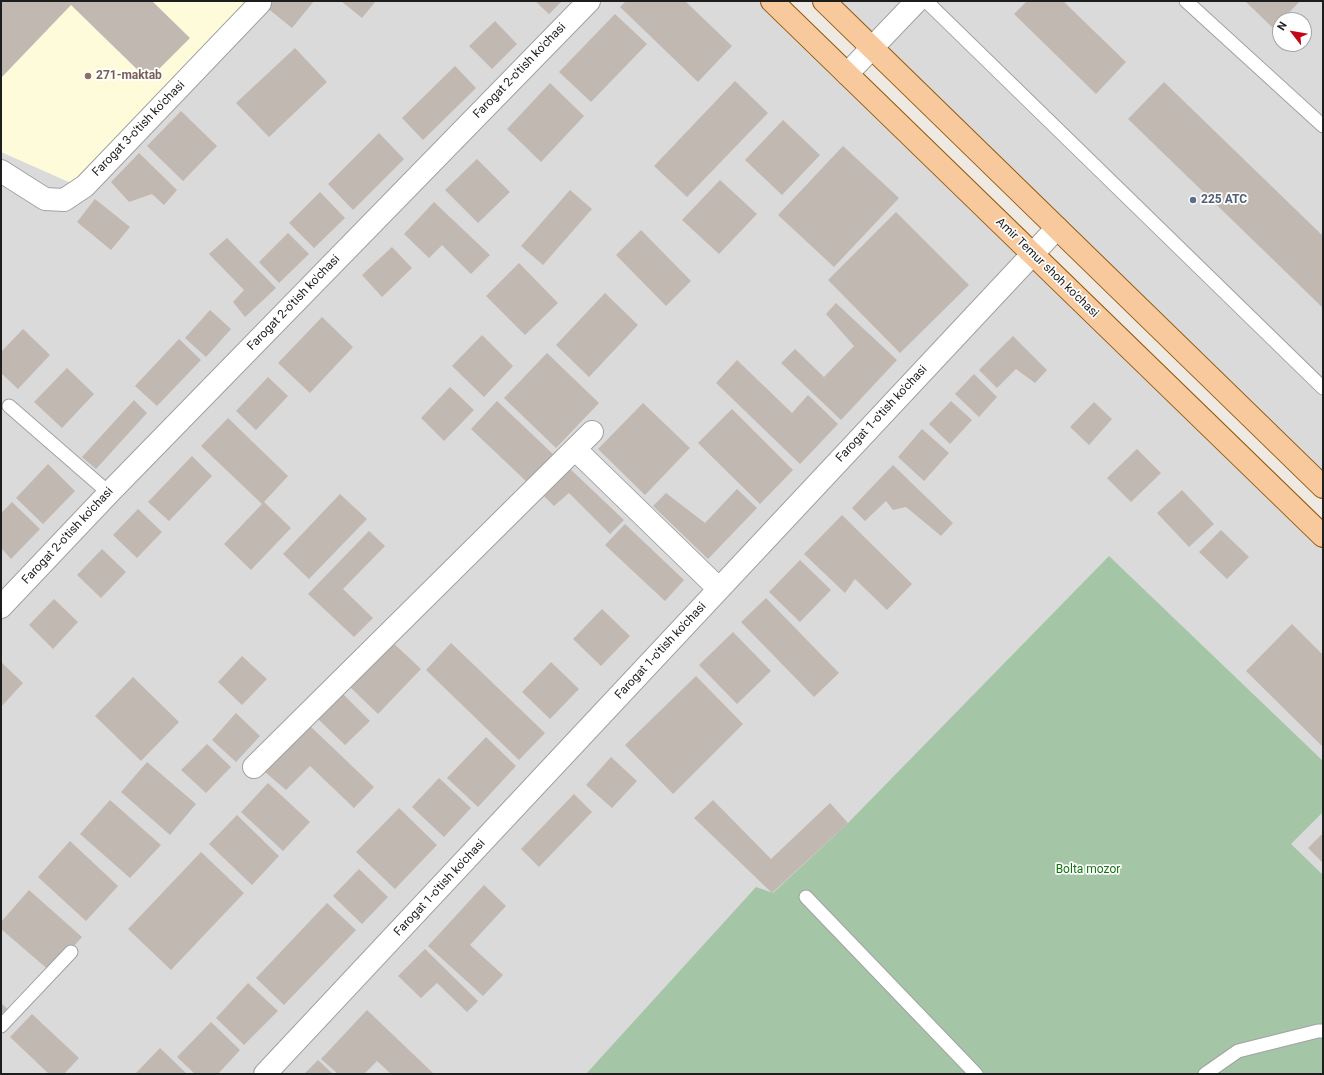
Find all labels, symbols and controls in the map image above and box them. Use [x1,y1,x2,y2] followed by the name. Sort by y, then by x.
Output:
[1272,12,1312,52] north arrow
[1275,19,1290,33] text: N
[471,20,569,122] street label: Farogat 2-o'tish ko'chasi
[96,69,162,83] place label: 271-maktab
[83,71,93,81] marker: 271-maktab
[90,78,188,180] street label: Farogat 3-o'tish ko'chasi
[1201,193,1247,207] place label: 225 АТС
[1188,195,1198,205] marker: 225 АТС
[993,215,1101,321] street label: Amir Temur shoh ko'chasi
[245,252,343,354] street label: Farogat 2-o'tish ko'chasi
[833,363,931,465] street label: Farogat 1-o'tish ko'chasi
[19,485,117,587] street label: Farogat 2-o'tish ko'chasi
[612,600,710,702] street label: Farogat 1-o'tish ko'chasi
[391,837,489,939] street label: Farogat 1-o'tish ko'chasi
[1056,863,1120,877] park label: Bolta mozor

